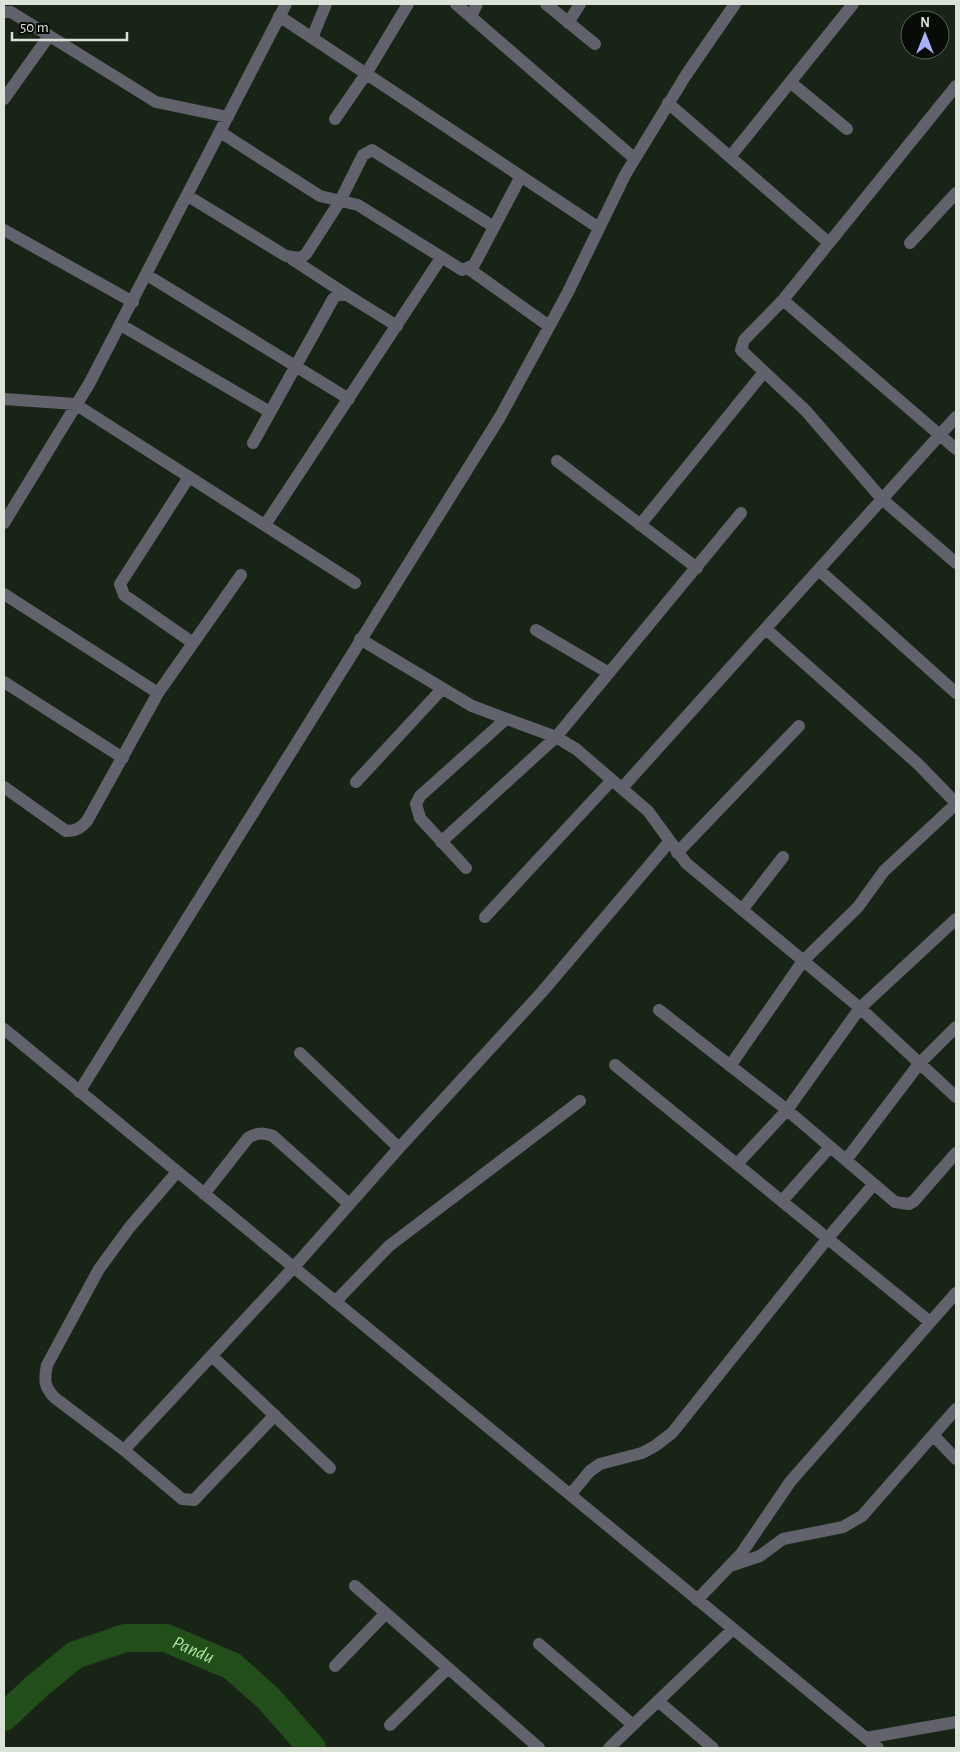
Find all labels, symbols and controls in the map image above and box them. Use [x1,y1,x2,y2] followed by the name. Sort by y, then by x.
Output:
[12,10,128,42] scale bar
[900,10,950,60] north arrow
[920,16,930,30] text: N
[20,20,49,35] text: 50 m
[170,1632,217,1667] water label: Pandu

